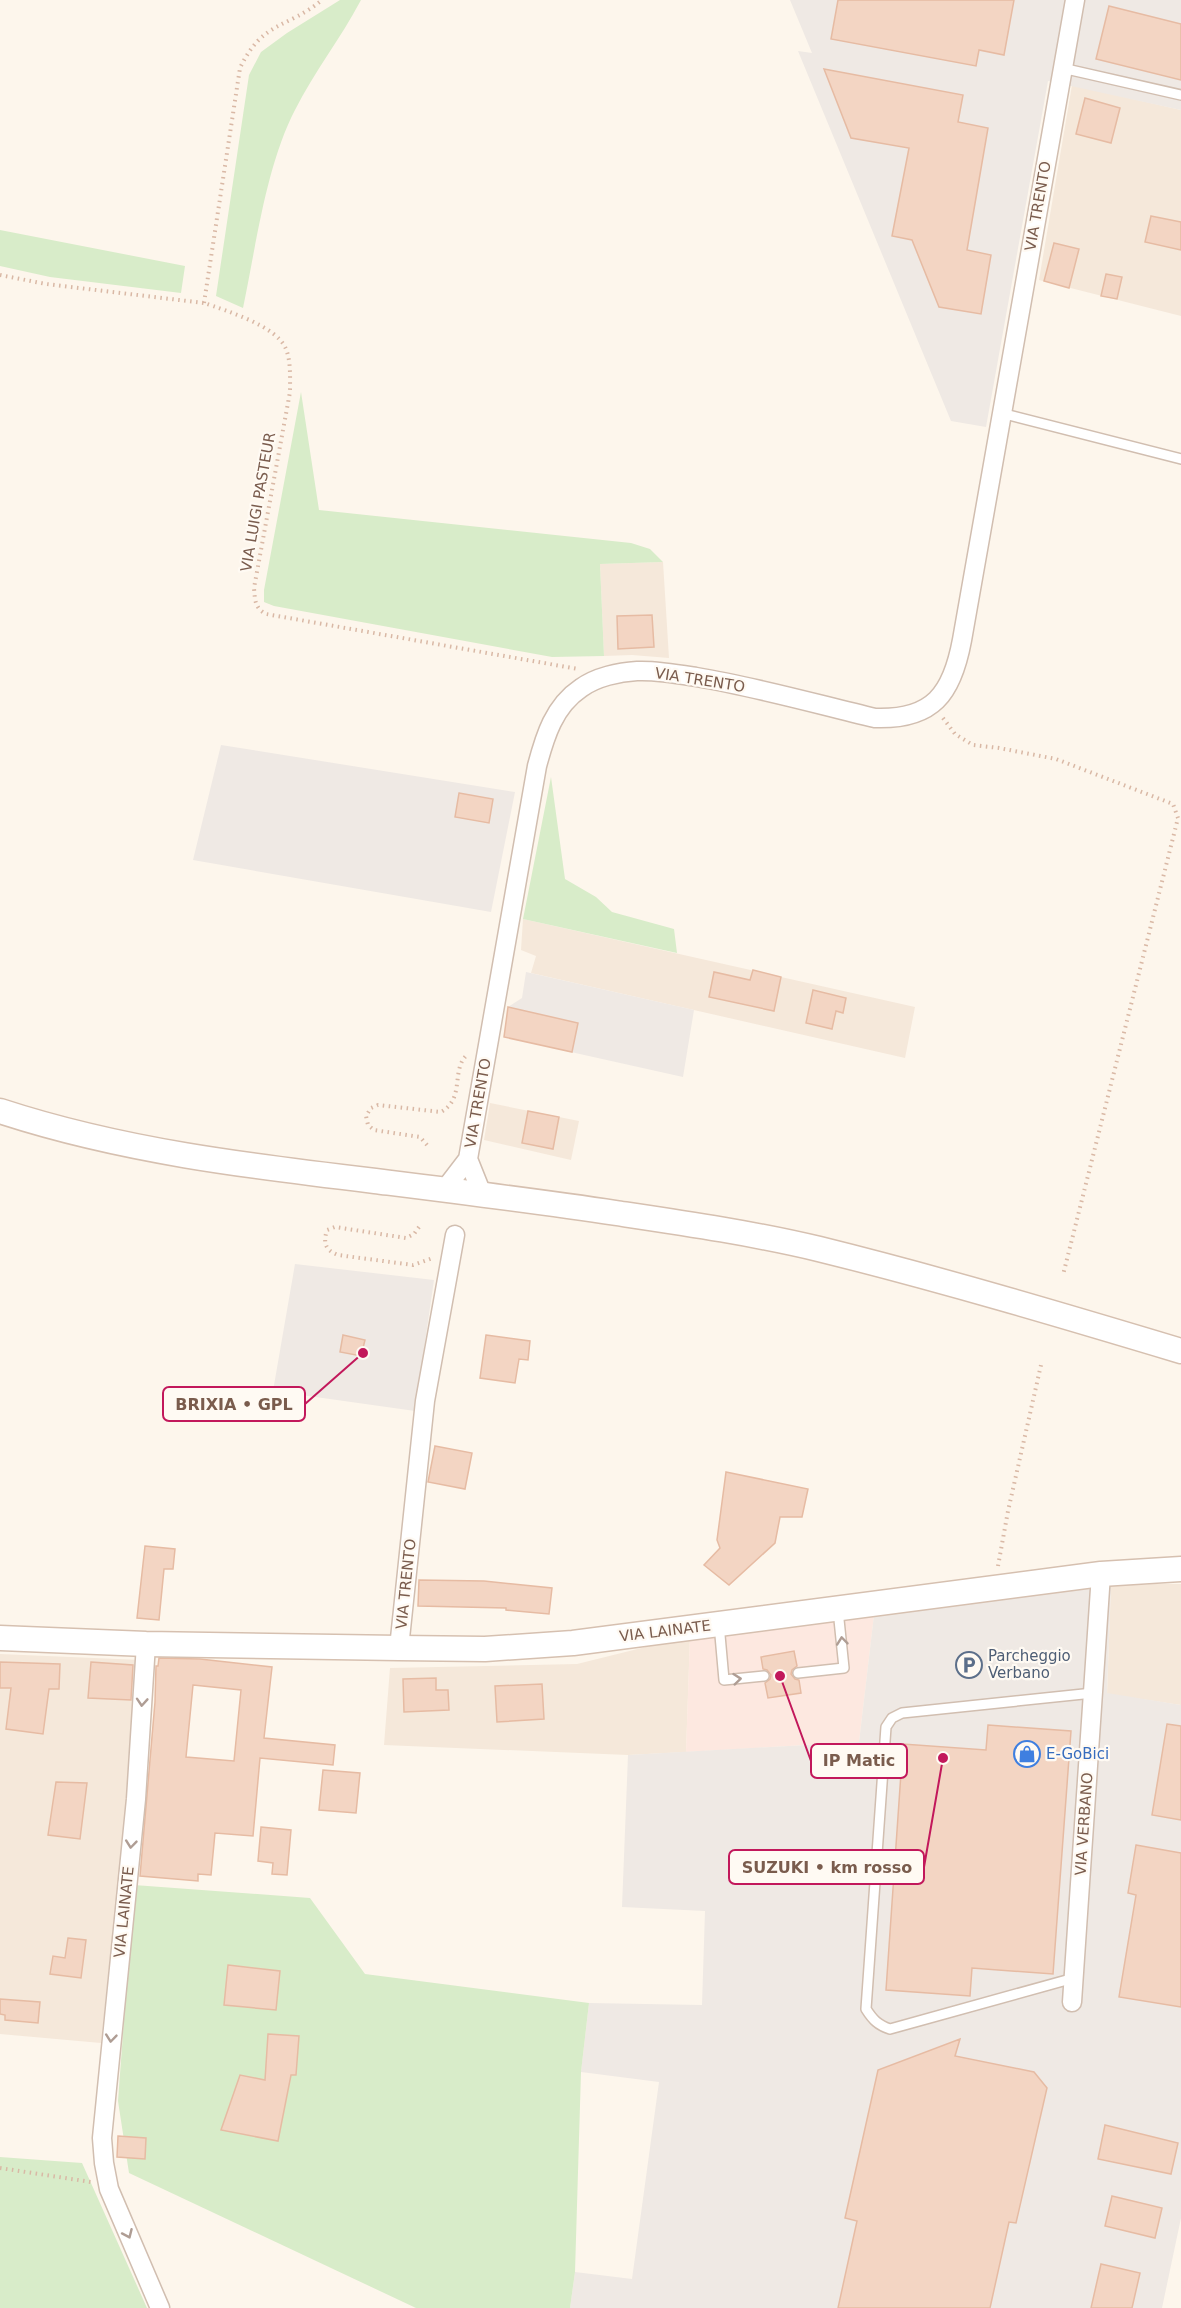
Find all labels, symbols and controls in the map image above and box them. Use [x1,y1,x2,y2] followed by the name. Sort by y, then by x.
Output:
[1021,160,1055,252] street label: VIA TRENTO
[237,431,279,573] street label: VIA LUIGI PASTEUR
[654,664,746,696] street label: VIA TRENTO
[461,1057,495,1149] street label: VIA TRENTO
[163,1387,305,1421] callout: BRIXIA • GPL
[175,1395,293,1414] text: BRIXIA • GPL
[392,1538,420,1630] street label: VIA TRENTO
[618,1616,712,1646] street label: VIA LAINATE
[836,1636,848,1646] one-way arrow
[988,1647,1071,1682] place label: Parcheggio Verbano
[954,1650,984,1680] parking icon: Parcheggio Verbano
[732,1673,741,1686] one-way arrow
[136,1697,149,1707] one-way arrow
[1012,1739,1042,1769] shop icon: E-GoBici
[811,1744,907,1778] callout: IP Matic
[1046,1745,1109,1763] place label: E-GoBici
[823,1751,895,1770] text: IP Matic
[1071,1772,1097,1876] street label: VIA VERBANO
[125,1840,138,1849] one-way arrow
[729,1850,924,1884] callout: SUZUKI • km rosso
[742,1858,912,1877] text: SUZUKI • km rosso
[110,1865,138,1959] street label: VIA LAINATE
[105,2034,118,2043] one-way arrow
[121,2228,133,2239] one-way arrow

